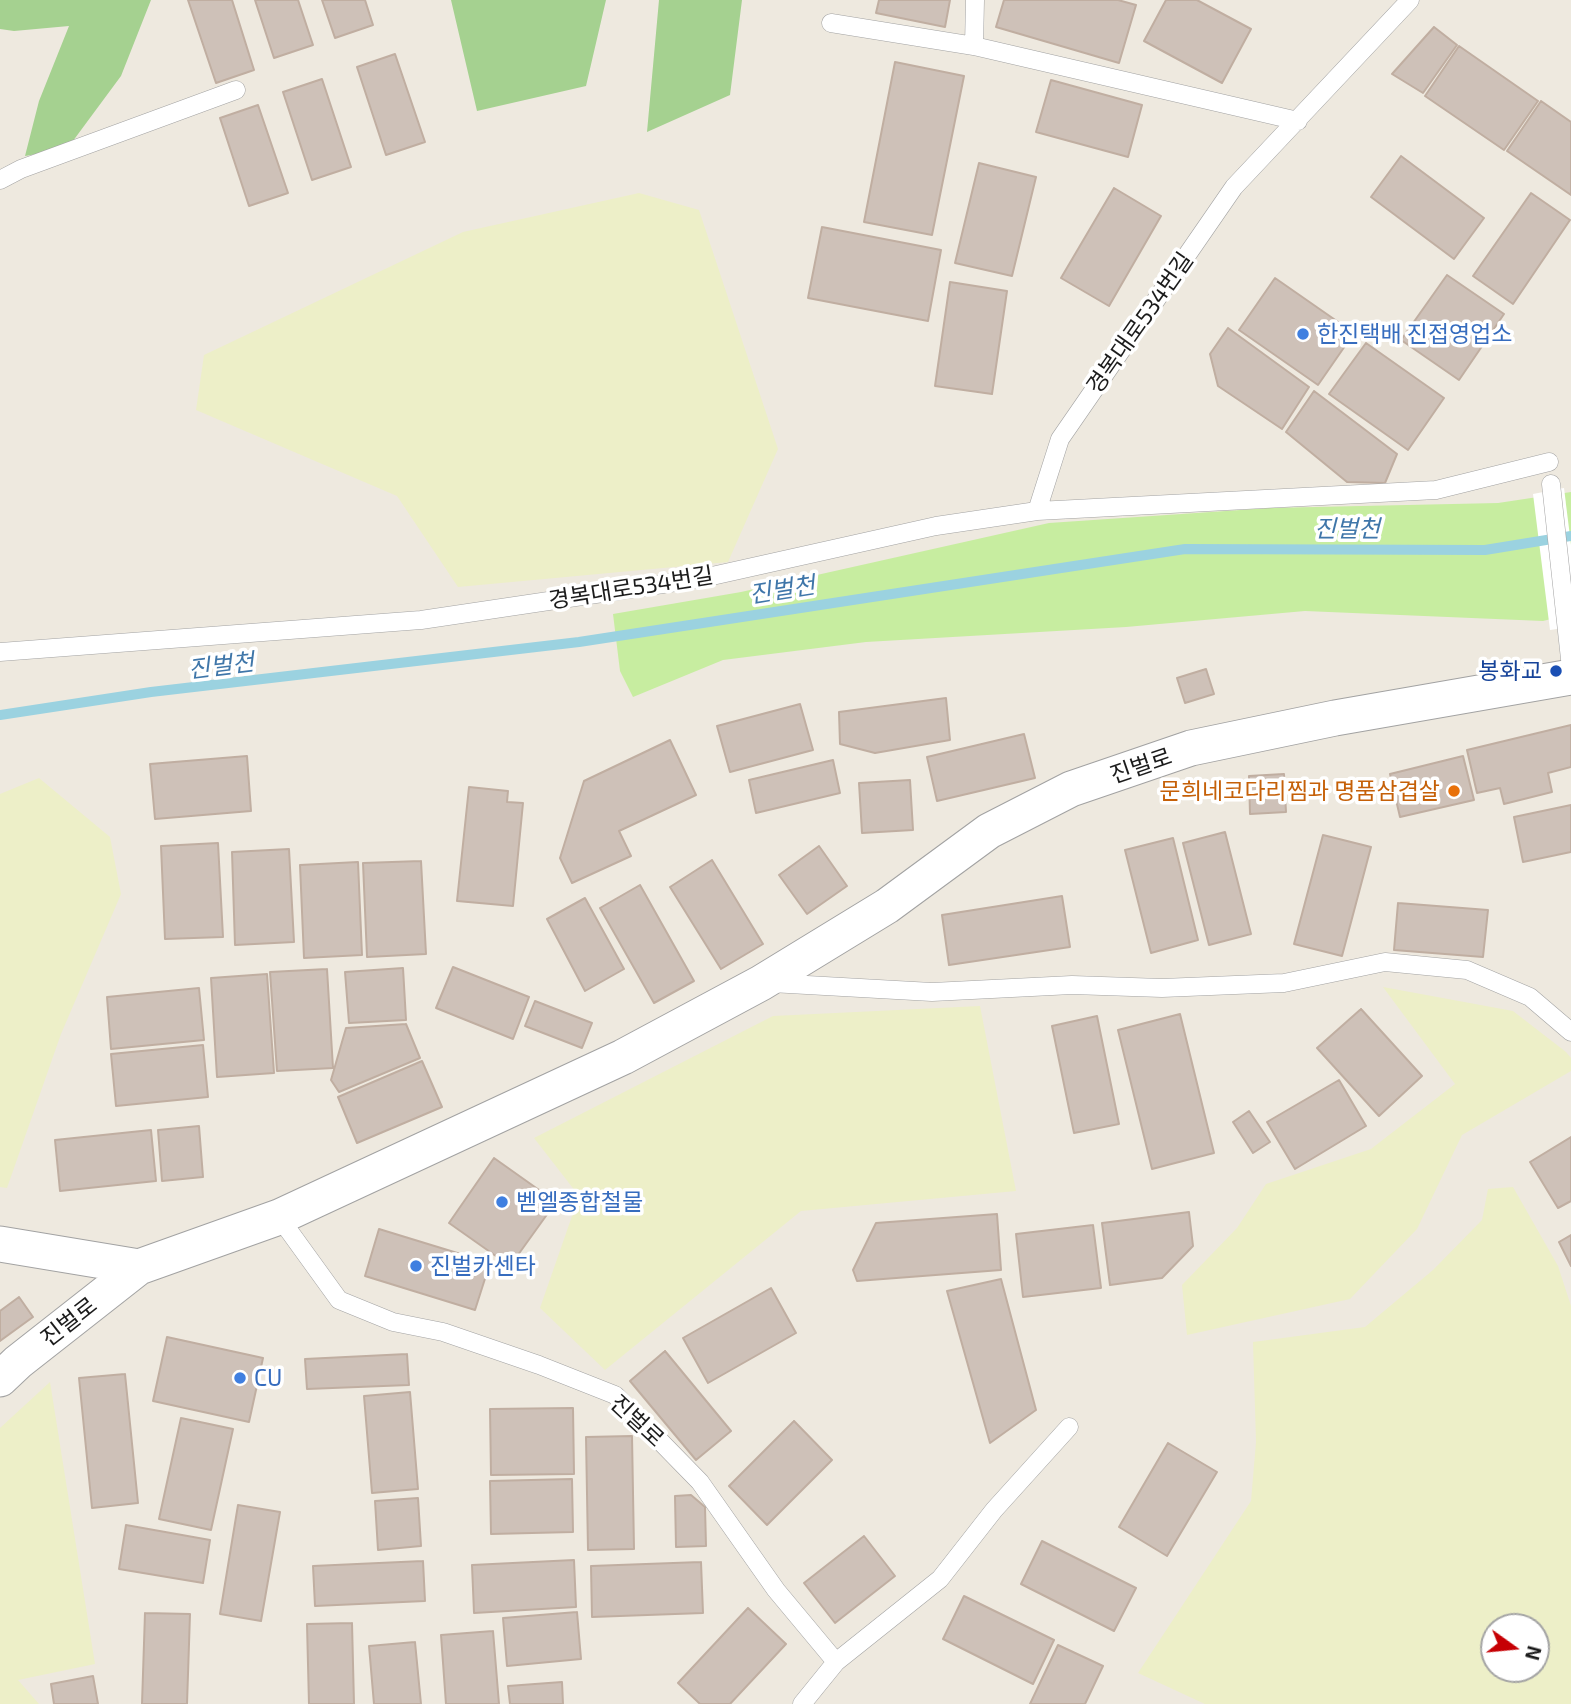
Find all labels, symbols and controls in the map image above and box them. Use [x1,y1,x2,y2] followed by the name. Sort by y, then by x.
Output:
[1081,247,1199,399] street label: 경복대로534번길
[1317,320,1513,348] place label: 한진택배 진접영업소
[1295,326,1311,342] marker: 한진택배 진접영업소
[1314,515,1380,543] water label: 진벌천
[547,561,715,615] street label: 경복대로534번길
[747,571,817,609] water label: 진벌천
[186,648,256,684] water label: 진벌천
[1479,657,1542,685] place label: 봉화교
[1548,663,1564,679] marker: 봉화교
[1106,743,1176,789] street label: 진벌로
[1160,777,1440,805] place label: 문희네코다리찜과 명품삼겹살
[1446,783,1462,799] marker: 문희네코다리찜과 명품삼겹살
[516,1188,643,1216] place label: 벧엘종합철물
[494,1194,510,1210] marker: 벧엘종합철물
[430,1252,536,1280] place label: 진벌카센타
[408,1258,424,1274] marker: 진벌카센타
[35,1292,103,1352] street label: 진벌로
[254,1364,282,1392] place label: CU
[232,1370,248,1386] marker: CU
[604,1389,670,1453] street label: 진벌로
[1480,1613,1550,1683] north arrow
[1521,1643,1547,1663] text: N

